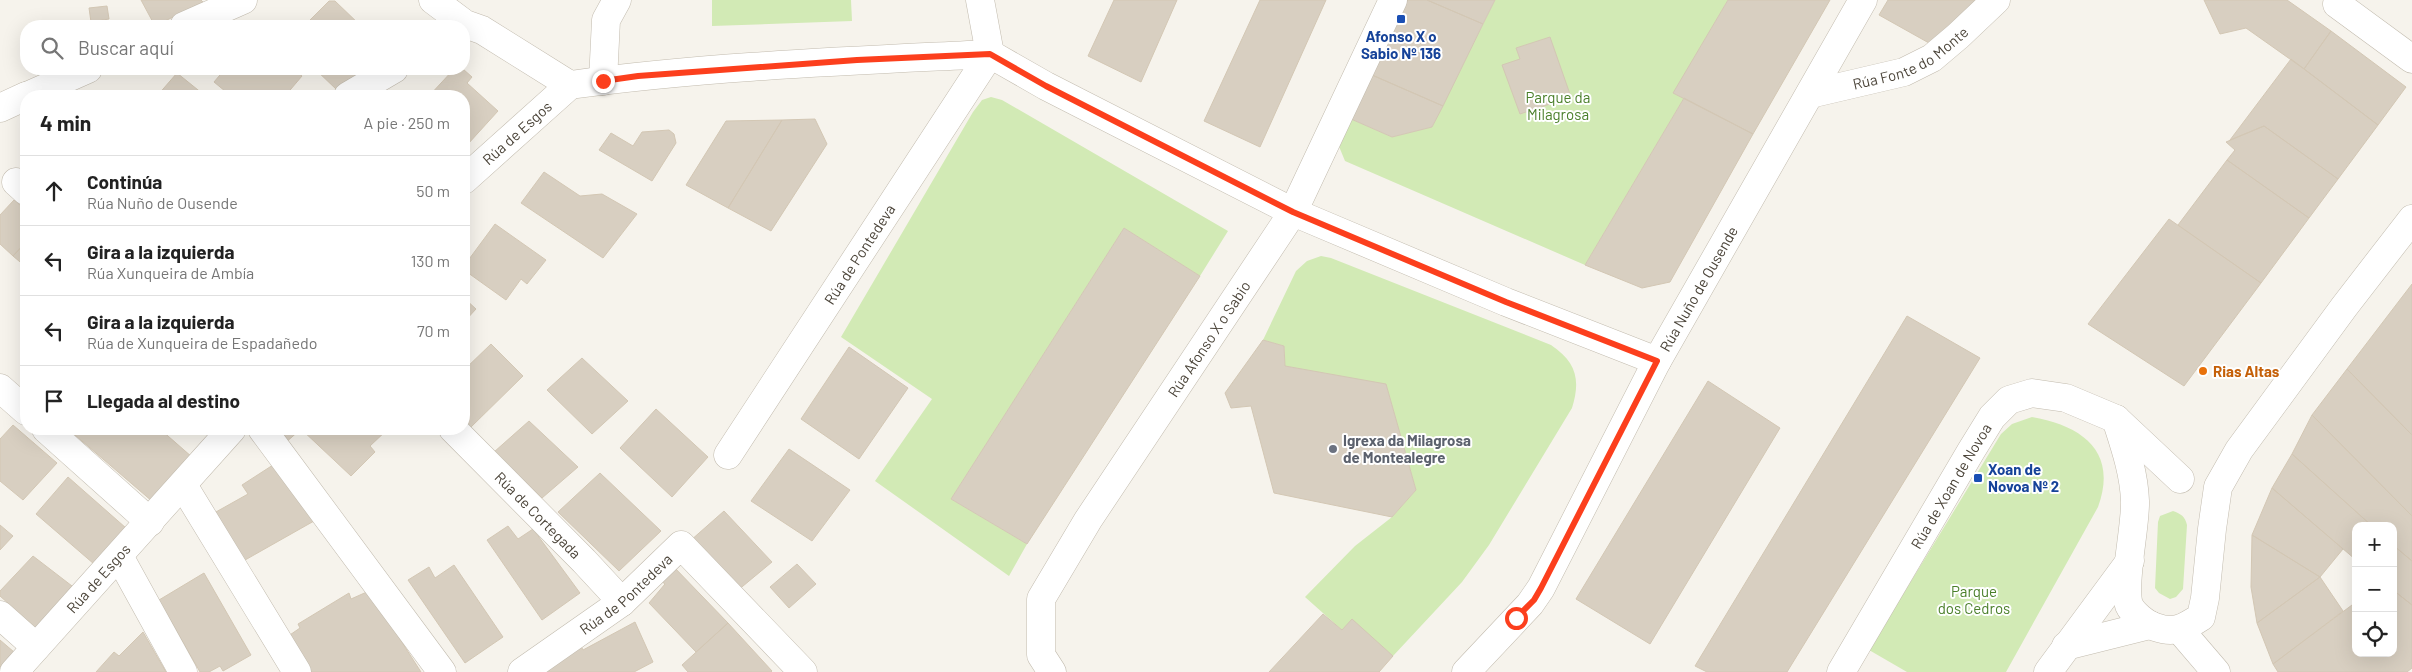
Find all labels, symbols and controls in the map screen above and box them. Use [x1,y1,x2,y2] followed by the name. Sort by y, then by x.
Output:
[1395,13,1407,25] marker: Afonso X o Sabio Nº 136
[20,20,470,75] search box
[1851,22,1972,93] street label: Rúa Fonte do Monte
[1361,27,1441,62] place label: Afonso X o Sabio Nº 136
[38,34,66,62] icon: search
[78,36,174,59] text: Buscar aquí
[592,70,615,93] route end
[1526,88,1590,123] park label: Parque da Milagrosa
[479,97,555,168] street label: Rúa de Esgos
[40,110,91,135] text: 4 min
[364,113,450,132] text: A pie · 250 m
[87,170,162,193] text: Continúa
[40,177,68,205] icon: ahead
[416,181,450,200] text: 50 m
[87,193,238,212] text: Rúa Nuño de Ousende
[820,201,899,308] street label: Rúa de Pontedeva
[1655,223,1741,355] street label: Rúa Nuño de Ousende
[87,240,235,263] text: Gira a la izquierda
[40,247,68,275] icon: left
[411,251,450,270] text: 130 m
[87,263,254,282] text: Rúa Xunqueira de Ambía
[1164,277,1254,400] street label: Rúa Afonso X o Sabio
[87,310,235,333] text: Gira a la izquierda
[40,317,68,345] icon: left
[417,321,450,340] text: 70 m
[87,333,317,352] text: Rúa de Xunqueira de Espadañedo
[2213,362,2280,380] place label: Rias Altas
[2197,365,2209,377] marker: Rias Altas
[40,387,68,415] icon: arrive
[87,389,240,412] text: Llegada al destino
[1907,420,1995,552] street label: Rúa de Xoan de Novoa
[1343,431,1471,466] place label: Igrexa da Milagrosa de Montealegre
[1327,443,1339,455] marker: Igrexa da Milagrosa de Montealegre
[1988,460,2059,495] place label: Xoan de Novoa Nº 2
[491,468,585,562] street label: Rúa de Cortegada
[1972,472,1984,484] marker: Xoan de Novoa Nº 2
[2352,522,2397,657] map controls
[2352,522,2397,567] button: +
[62,540,134,617] street label: Rúa de Esgos
[576,550,676,638] street label: Rúa de Pontedeva
[2352,567,2397,612] button: −
[1938,582,2010,617] park label: Parque dos Cedros
[1505,607,1528,630] route start
[2352,612,2397,657] button: locate

